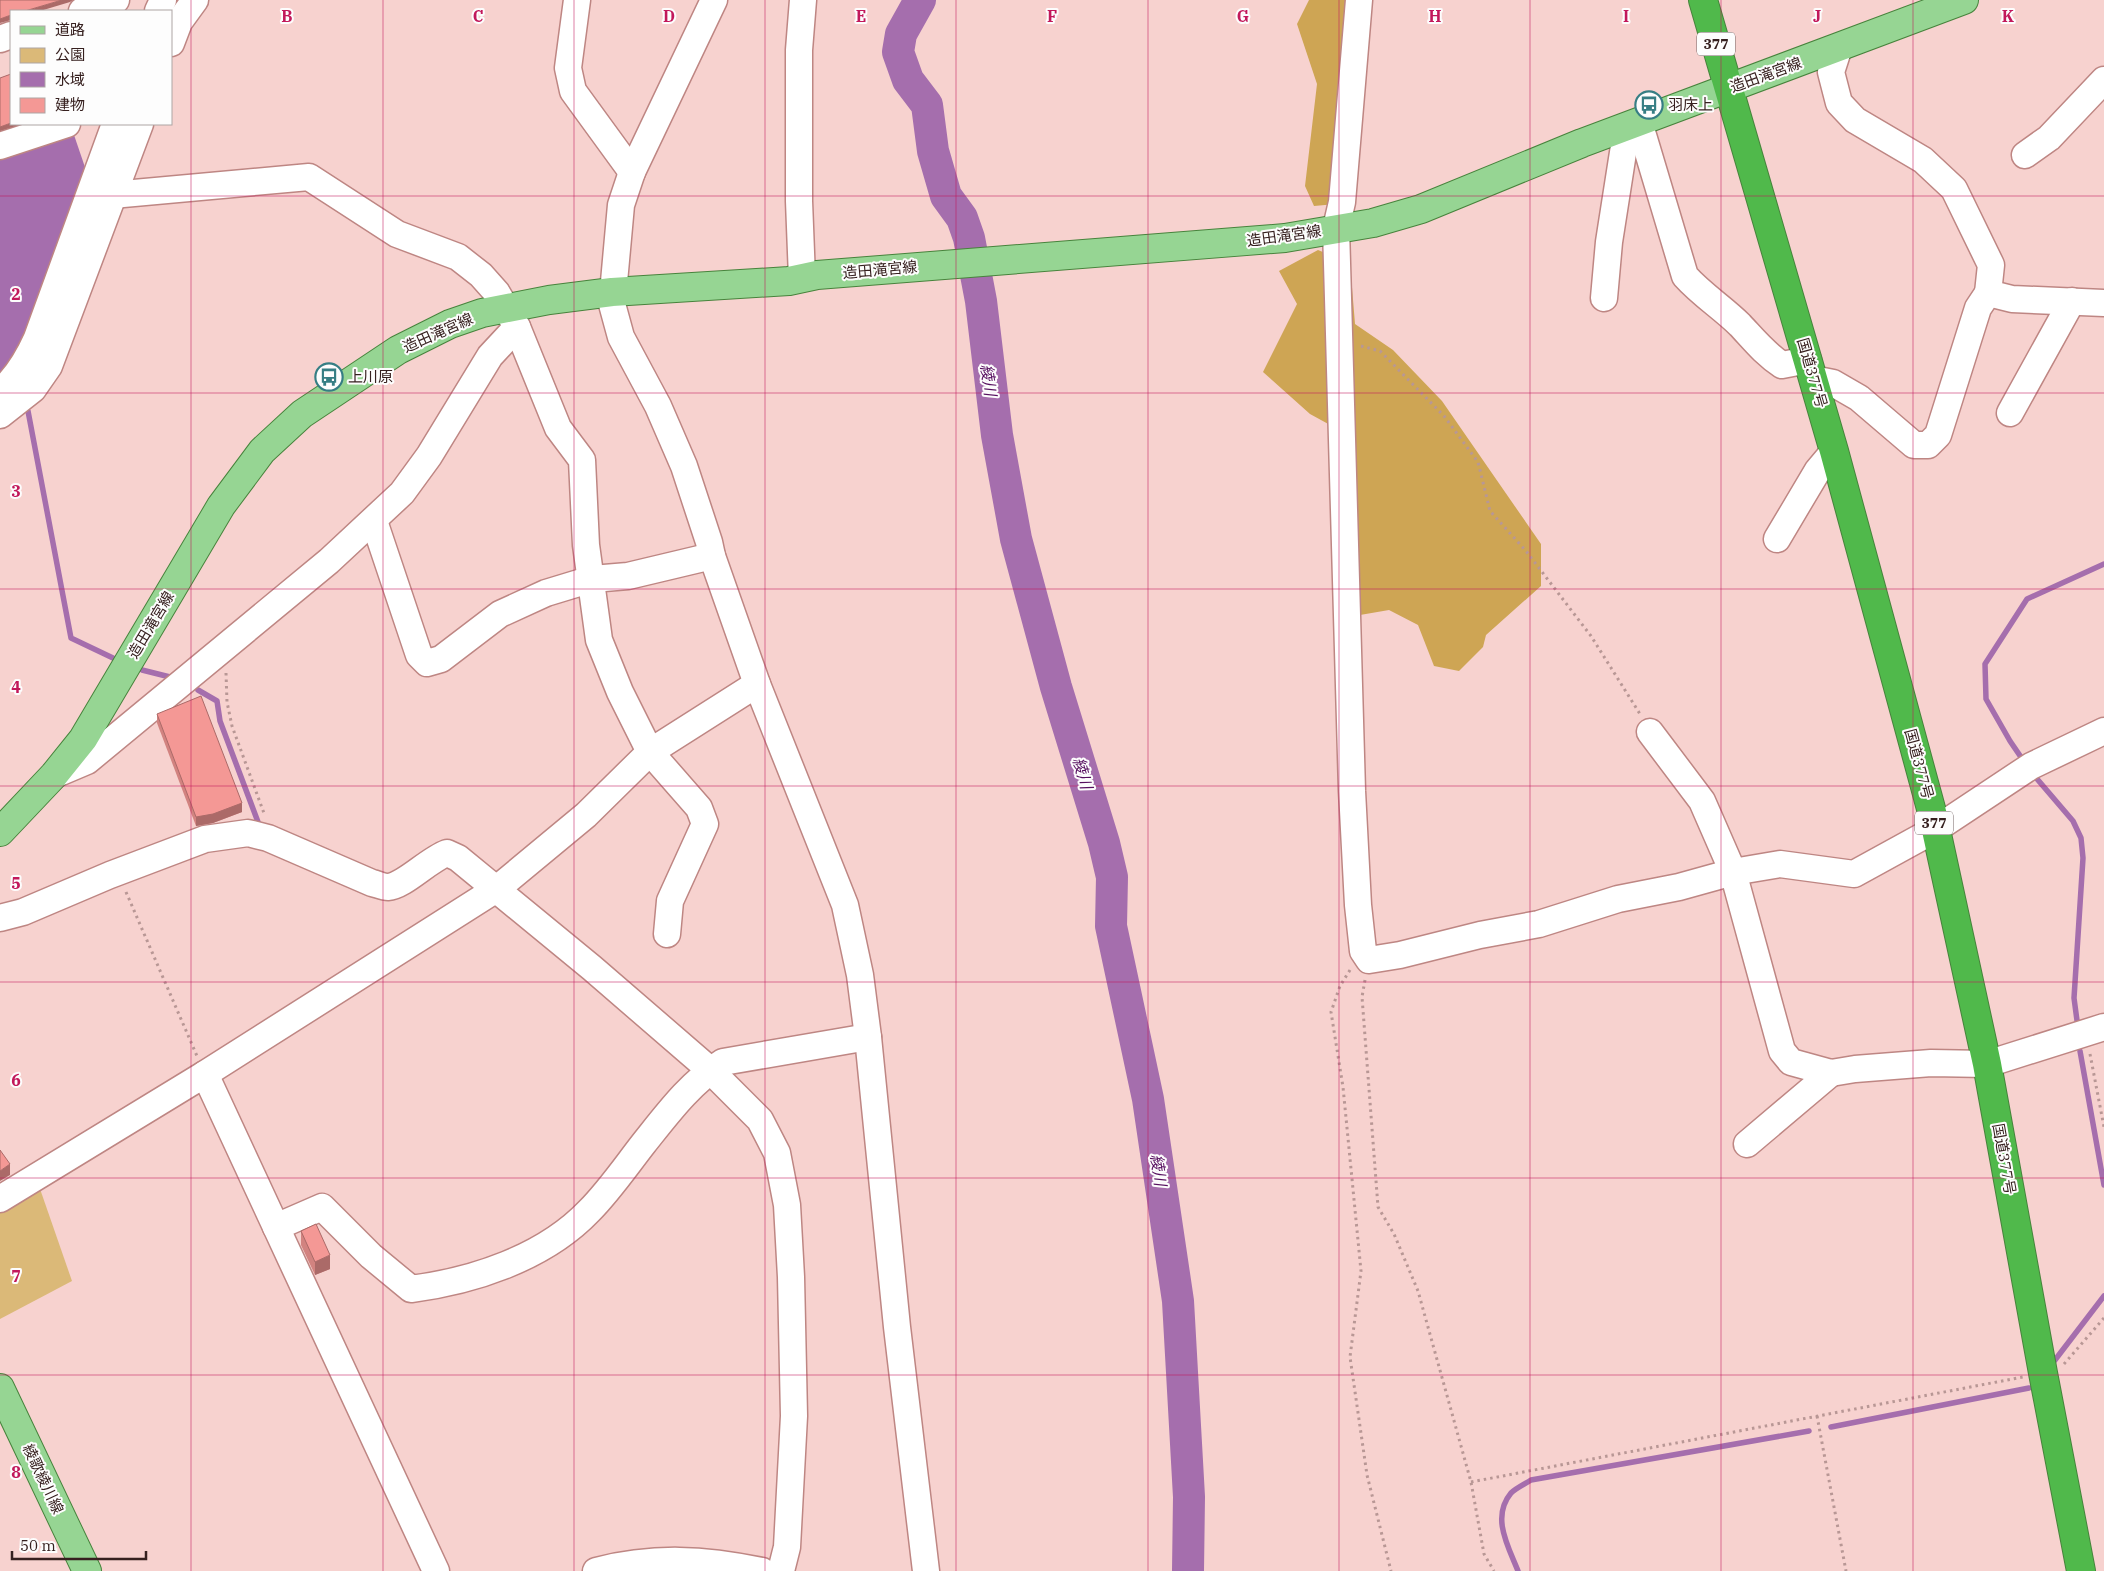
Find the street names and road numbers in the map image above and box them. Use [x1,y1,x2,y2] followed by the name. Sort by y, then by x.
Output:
[1697,33,1735,56] road number: 377
[1727,53,1804,96] street label: 造田滝宮線
[1245,221,1322,250] street label: 造田滝宮線
[842,257,918,282] street label: 造田滝宮線
[400,309,476,356] street label: 造田滝宮線
[1793,336,1832,410] street label: 国道377号
[123,588,178,662] street label: 造田滝宮線
[1901,727,1938,801] street label: 国道377号
[1915,811,1953,834] road number: 377
[1989,1122,2020,1196] street label: 国道377号
[19,1441,68,1517] street label: 綾歌綾川線

